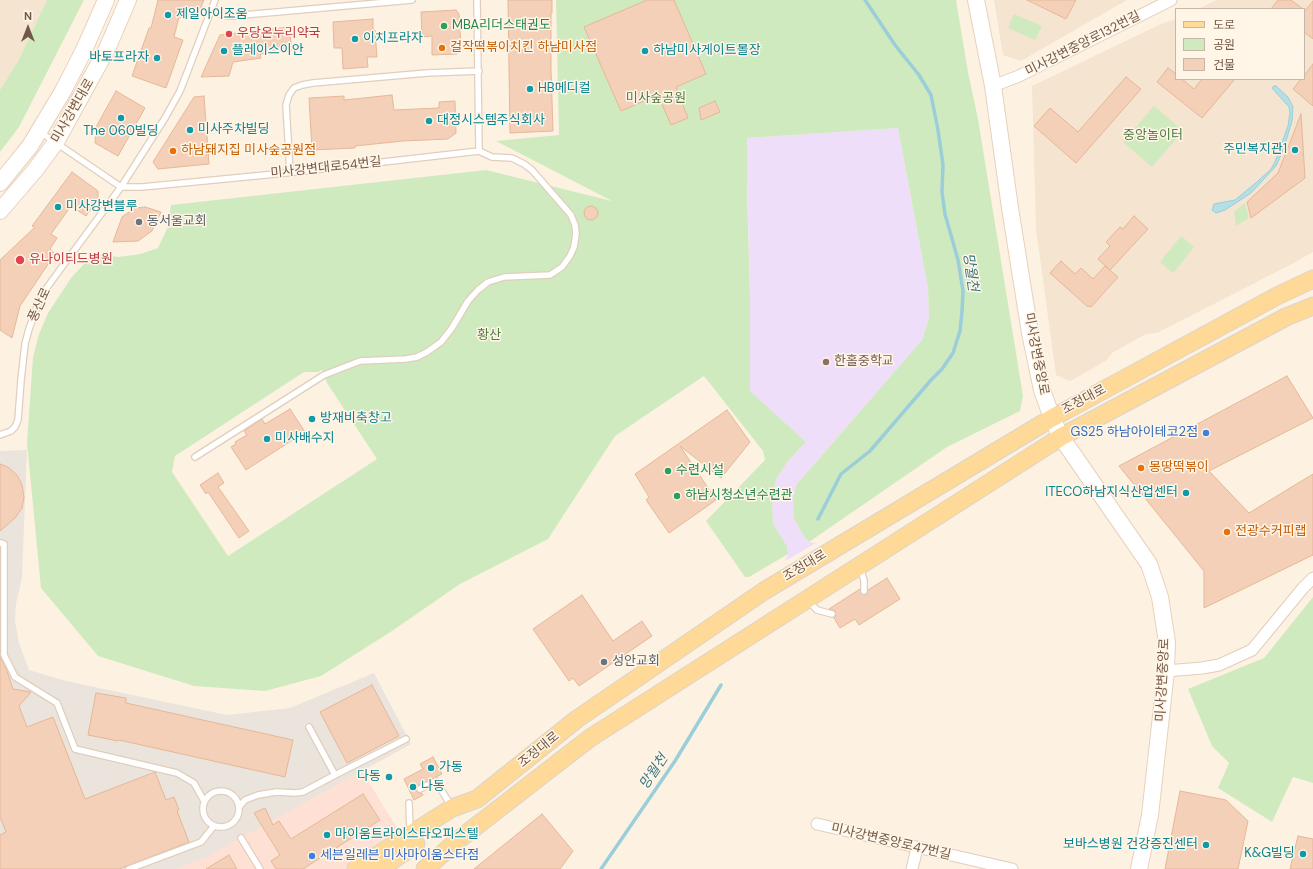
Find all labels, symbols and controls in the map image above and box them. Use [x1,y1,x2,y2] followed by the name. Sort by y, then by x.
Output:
[176,7,248,23] place label: 제일아이조움
[8,8,48,48] north arrow
[1023,8,1143,80] street label: 미사강변중앙로132번길
[1175,8,1305,80] legend
[24,9,32,23] text: N
[163,10,173,20] marker: 제일아이조움
[1213,17,1235,33] text: 도로
[452,18,551,34] place label: MBA리더스태권도
[439,21,449,31] marker: MBA리더스태권도
[237,26,321,42] place label: 우당온누리약국
[224,29,234,39] marker: 우당온누리약국
[363,31,423,47] place label: 이치프라자
[350,34,360,44] marker: 이치프라자
[1213,37,1235,53] text: 공원
[450,40,597,56] place label: 걸작떡볶이치킨 하남미사점
[232,43,304,59] place label: 플레이스이안
[437,43,447,53] marker: 걸작떡볶이치킨 하남미사점
[653,43,761,59] place label: 하남미사게이트볼장
[219,46,229,56] marker: 플레이스이안
[640,46,650,56] marker: 하남미사게이트볼장
[89,50,149,66] place label: 바토프라자
[152,53,162,63] marker: 바토프라자
[1213,57,1235,73] text: 건물
[48,76,98,146] street label: 미사강변대로
[538,81,591,97] place label: HB메디컬
[525,84,535,94] marker: HB메디컬
[626,91,686,107] park label: 미사숲공원
[116,113,126,123] marker: The 060빌딩
[437,113,545,129] place label: 대정시스템주식회사
[424,116,434,126] marker: 대정시스템주식회사
[198,122,270,138] place label: 미사주차빌딩
[83,124,159,140] place label: The 060빌딩
[185,125,195,135] marker: 미사주차빌딩
[1123,128,1183,144] park label: 중앙놀이터
[1223,142,1287,158] place label: 주민복지관1
[181,143,316,159] place label: 하남돼지집 미사숲공원점
[1290,145,1300,155] marker: 주민복지관1
[168,146,178,156] marker: 하남돼지집 미사숲공원점
[270,154,382,182] street label: 미사강변대로54번길
[66,199,138,215] place label: 미사강변블루
[53,202,63,212] marker: 미사강변블루
[147,214,207,230] place label: 동서울교회
[134,217,144,227] marker: 동서울교회
[29,252,113,268] place label: 유나이티드병원
[959,252,981,292] water label: 망월천
[14,254,26,266] marker: 유나이티드병원
[25,285,55,325] street label: 풍산로
[1020,311,1052,397] street label: 미사강변중앙로
[477,328,501,344] park label: 황산
[834,354,894,370] place label: 한홀중학교
[821,357,831,367] marker: 한홀중학교
[1059,382,1109,418] street label: 조정대로
[320,411,392,427] place label: 방재비축창고
[307,414,317,424] marker: 방재비축창고
[1071,425,1198,441] place label: GS25 하남아이테코2점
[1201,428,1211,438] marker: GS25 하남아이테코2점
[275,431,335,447] place label: 미사배수지
[262,434,272,444] marker: 미사배수지
[1149,460,1209,476] place label: 몽땅떡볶이
[676,463,724,479] place label: 수련시설
[1136,463,1146,473] marker: 몽땅떡볶이
[663,466,673,476] marker: 수련시설
[1045,485,1178,501] place label: ITECO하남지식산업센터
[685,488,793,504] place label: 하남시청소년수련관
[1181,488,1191,498] marker: ITECO하남지식산업센터
[672,491,682,501] marker: 하남시청소년수련관
[1235,524,1307,540] place label: 전광수커피랩
[1222,527,1232,537] marker: 전광수커피랩
[780,547,830,585] street label: 조정대로
[1153,638,1173,722] street label: 미사강변중앙로
[612,654,660,670] place label: 성안교회
[599,657,609,667] marker: 성안교회
[516,729,562,771] street label: 조정대로
[636,751,672,793] water label: 망월천
[439,760,463,776] place label: 가동
[426,763,436,773] marker: 가동
[357,769,381,785] place label: 다동
[384,772,394,782] marker: 다동
[421,779,445,795] place label: 나동
[408,782,418,792] marker: 나동
[830,821,952,863] street label: 미사강변중앙로47번길
[335,827,479,843] place label: 마이움트라이스타오피스텔
[322,830,332,840] marker: 마이움트라이스타오피스텔
[1063,837,1198,853] place label: 보바스병원 건강증진센터
[1201,840,1211,850] marker: 보바스병원 건강증진센터
[1244,846,1295,862] place label: K&G빌딩
[320,848,479,864] place label: 세븐일레븐 미사마이움스타점
[1298,849,1308,859] marker: K&G빌딩
[307,851,317,861] marker: 세븐일레븐 미사마이움스타점

